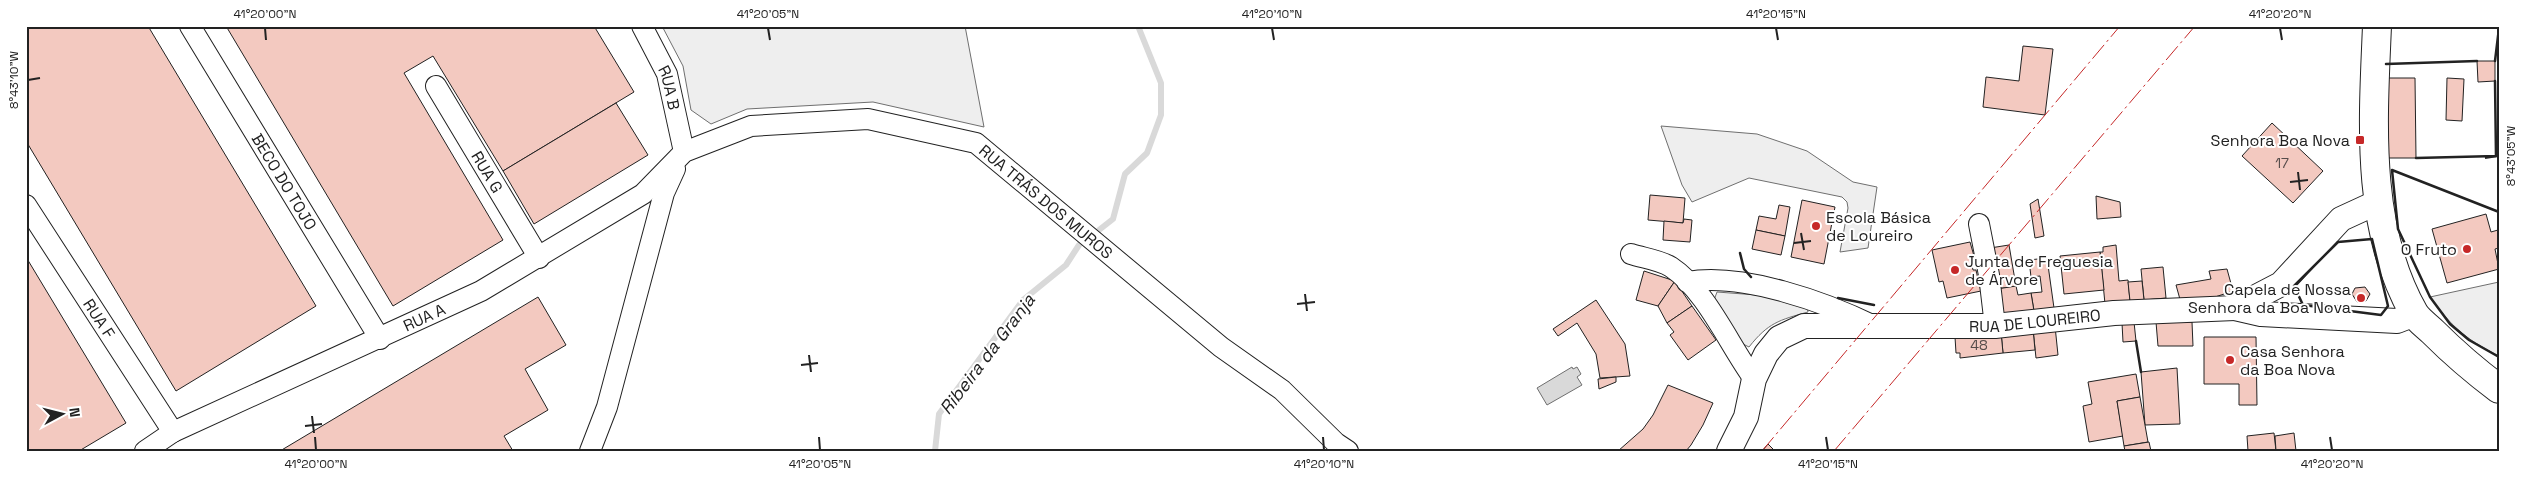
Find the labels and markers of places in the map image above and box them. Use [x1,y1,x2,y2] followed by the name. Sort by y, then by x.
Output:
[2211,130,2350,151] place label: Senhora Boa Nova
[2354,134,2366,146] marker: Senhora Boa Nova
[1826,207,1931,246] place label: Escola Básica de Loureiro
[1810,220,1822,232] marker: Escola Básica de Loureiro
[2401,239,2457,260] place label: O Fruto
[2461,243,2473,255] marker: O Fruto
[1965,251,2113,290] place label: Junta de Freguesia de Árvore
[1949,264,1961,276] marker: Junta de Freguesia de Árvore
[2188,279,2351,318] place label: Capela de Nossa Senhora da Boa Nova
[2355,292,2367,304] marker: Capela de Nossa Senhora da Boa Nova
[2240,341,2345,380] place label: Casa Senhora da Boa Nova
[2224,354,2236,366] marker: Casa Senhora da Boa Nova

